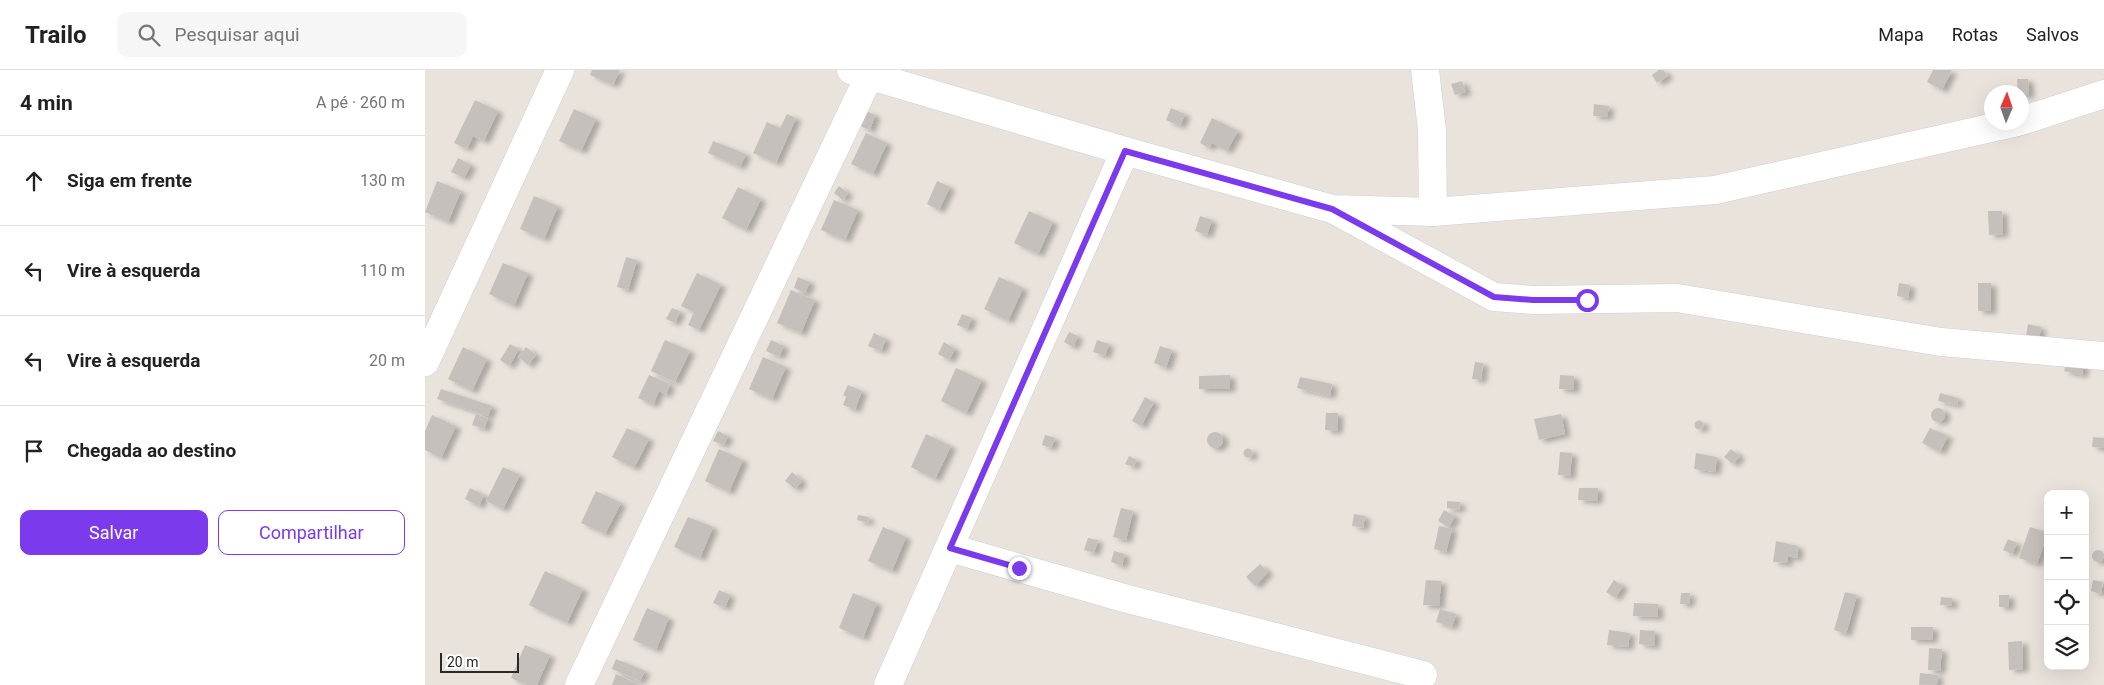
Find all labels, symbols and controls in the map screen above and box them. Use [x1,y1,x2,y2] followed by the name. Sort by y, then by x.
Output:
[117,12,467,57] search box
[25,21,87,49] text: Trailo
[135,21,163,49] icon: search
[175,23,300,46] text: Pesquisar aqui
[1878,24,1924,45] text: Mapa
[1952,24,1998,45] text: Rotas
[2026,24,2079,45] text: Salvos
[1984,85,2029,130] north arrow
[20,91,73,115] text: 4 min
[316,93,405,112] text: A pé · 260 m
[20,167,48,195] icon: ahead
[67,169,192,192] text: Siga em frente
[360,171,405,190] text: 130 m
[20,257,48,285] icon: left
[67,259,200,282] text: Vire à esquerda
[360,261,405,280] text: 110 m
[1576,289,1599,312] route start
[20,347,48,375] icon: left
[67,349,200,372] text: Vire à esquerda
[369,351,405,370] text: 20 m
[20,437,48,465] icon: arrive
[67,439,236,462] text: Chegada ao destino
[2044,490,2089,670] map controls
[2044,490,2089,535] button: +
[20,510,208,555] button: Salvar
[218,510,405,555] button: Compartilhar
[2044,535,2089,580] button: −
[1008,557,1031,580] route end
[2044,580,2089,625] button: locate
[2044,625,2089,670] button: layers
[440,650,519,673] scale bar
[447,654,479,670] text: 20 m

